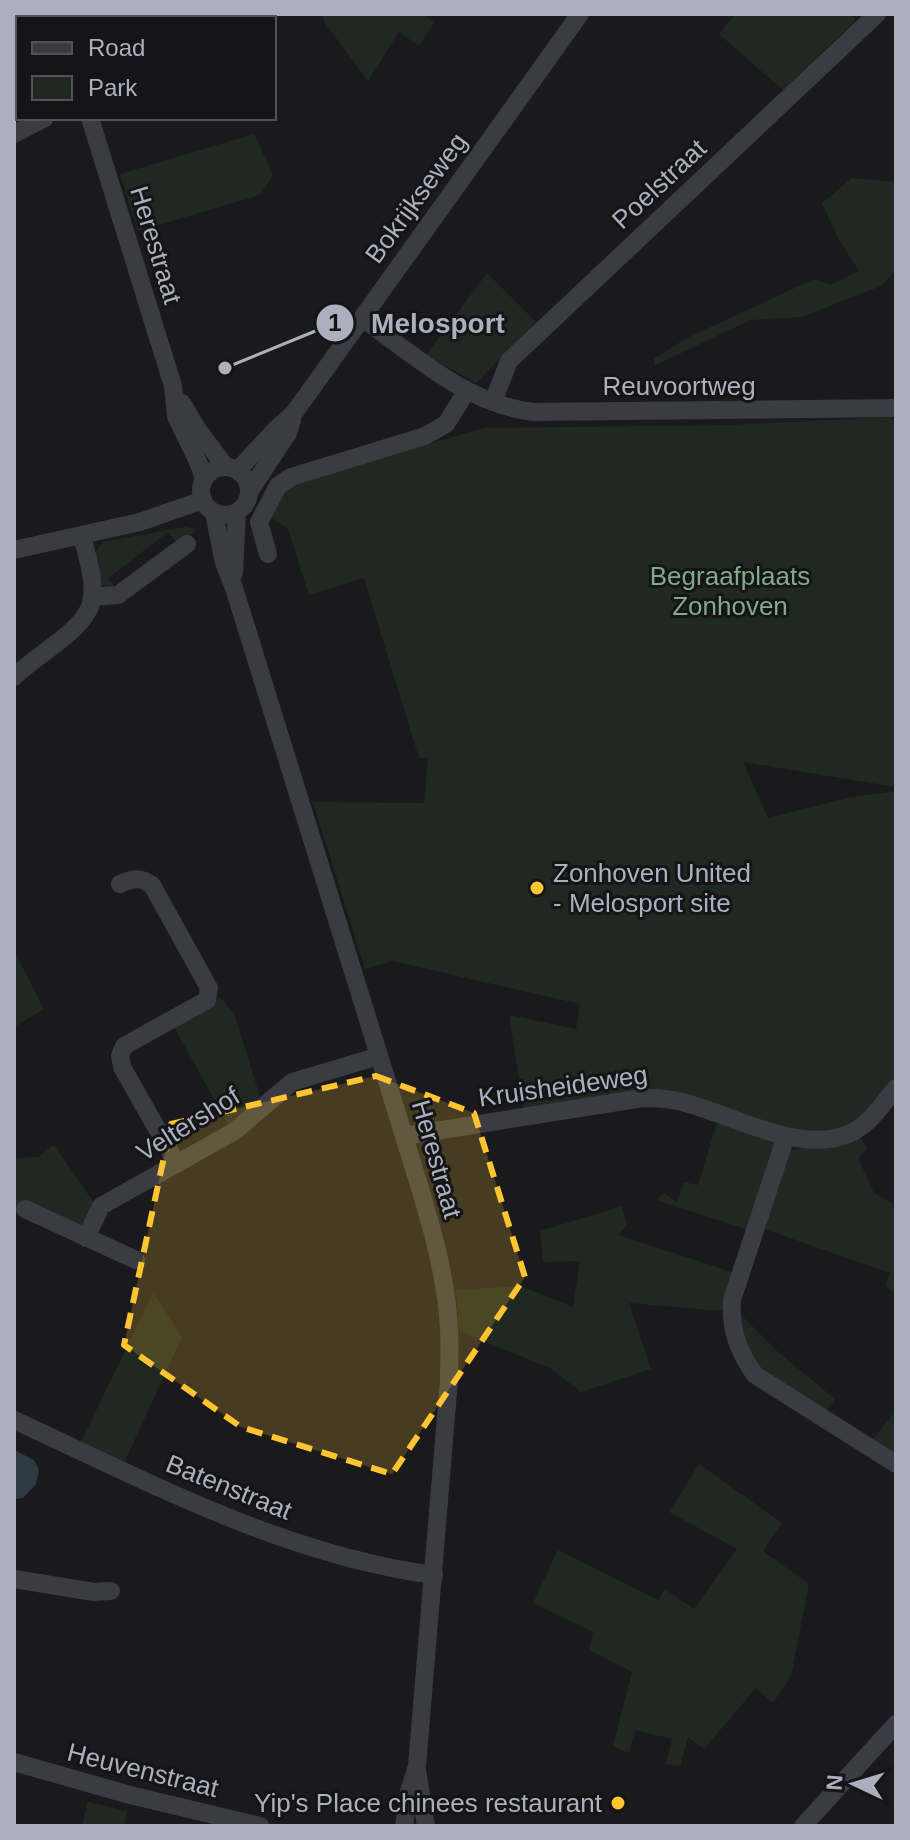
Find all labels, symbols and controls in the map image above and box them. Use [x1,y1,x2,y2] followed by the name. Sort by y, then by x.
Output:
[16,16,276,120] legend
[88,34,145,61] text: Road
[88,74,138,101] text: Park
[359,127,473,269] street label: Bokrijkseweg
[606,133,713,235] street label: Poelstraat
[124,183,188,308] street label: Herestraat
[315,297,521,349] callout: Melosport
[371,308,505,339] text: Melosport
[328,309,342,336] text: 1
[602,371,756,401] street label: Reuvoortweg
[650,561,810,621] park label: Begraafplaats Zonhoven
[553,858,751,918] place label: Zonhoven United - Melosport site
[528,879,546,897] marker: Zonhoven United - Melosport site
[476,1059,650,1113] street label: Kruisheideweg
[131,1080,246,1167] street label: Veltershof
[406,1097,468,1222] street label: Herestraat
[162,1448,297,1526] street label: Batenstraat
[64,1737,222,1803] street label: Heuvenstraat
[814,1744,894,1824] north arrow
[822,1774,848,1791] text: N
[254,1788,603,1818] place label: Yip's Place chinees restaurant
[609,1794,627,1812] marker: Yip's Place chinees restaurant

